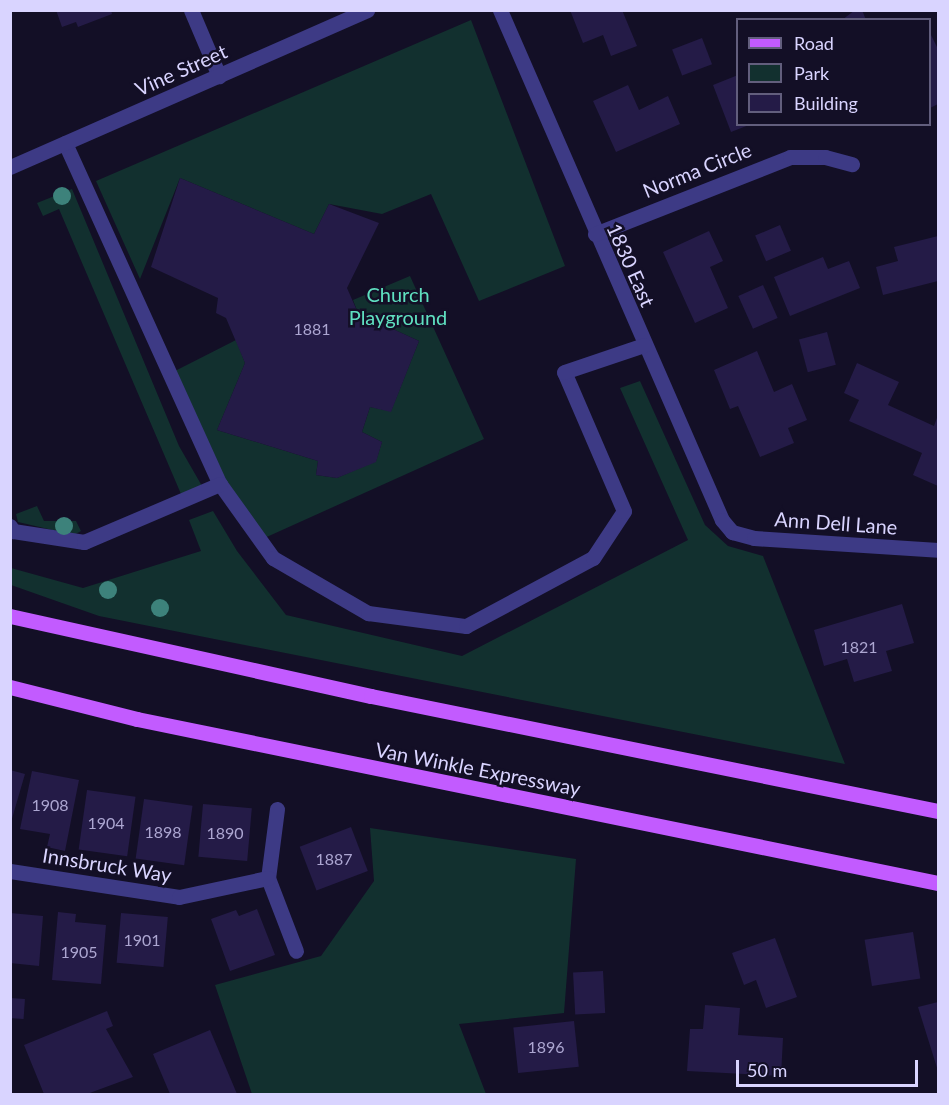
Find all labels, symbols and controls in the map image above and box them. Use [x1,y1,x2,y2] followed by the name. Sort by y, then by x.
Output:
[736,18,931,126] legend
[794,32,834,54] text: Road
[131,39,231,101] street label: Vine Street
[794,62,829,84] text: Park
[794,92,858,114] text: Building
[639,137,755,203] street label: Norma Circle
[602,220,660,310] street label: 1830 East
[349,282,447,329] park label: Church Playground
[293,319,331,339] house number: 1881
[774,507,898,539] street label: Ann Dell Lane
[840,637,878,657] house number: 1821
[373,737,583,801] street label: Van Winkle Expressway
[31,795,69,815] house number: 1908
[87,813,125,833] house number: 1904
[144,822,182,842] house number: 1898
[206,823,244,843] house number: 1890
[41,843,173,887] street label: Innsbruck Way
[315,849,353,869] house number: 1887
[123,930,161,950] house number: 1901
[60,942,98,962] house number: 1905
[527,1037,565,1057] house number: 1896
[739,1048,920,1086] scale bar
[747,1059,787,1081] text: 50 m

